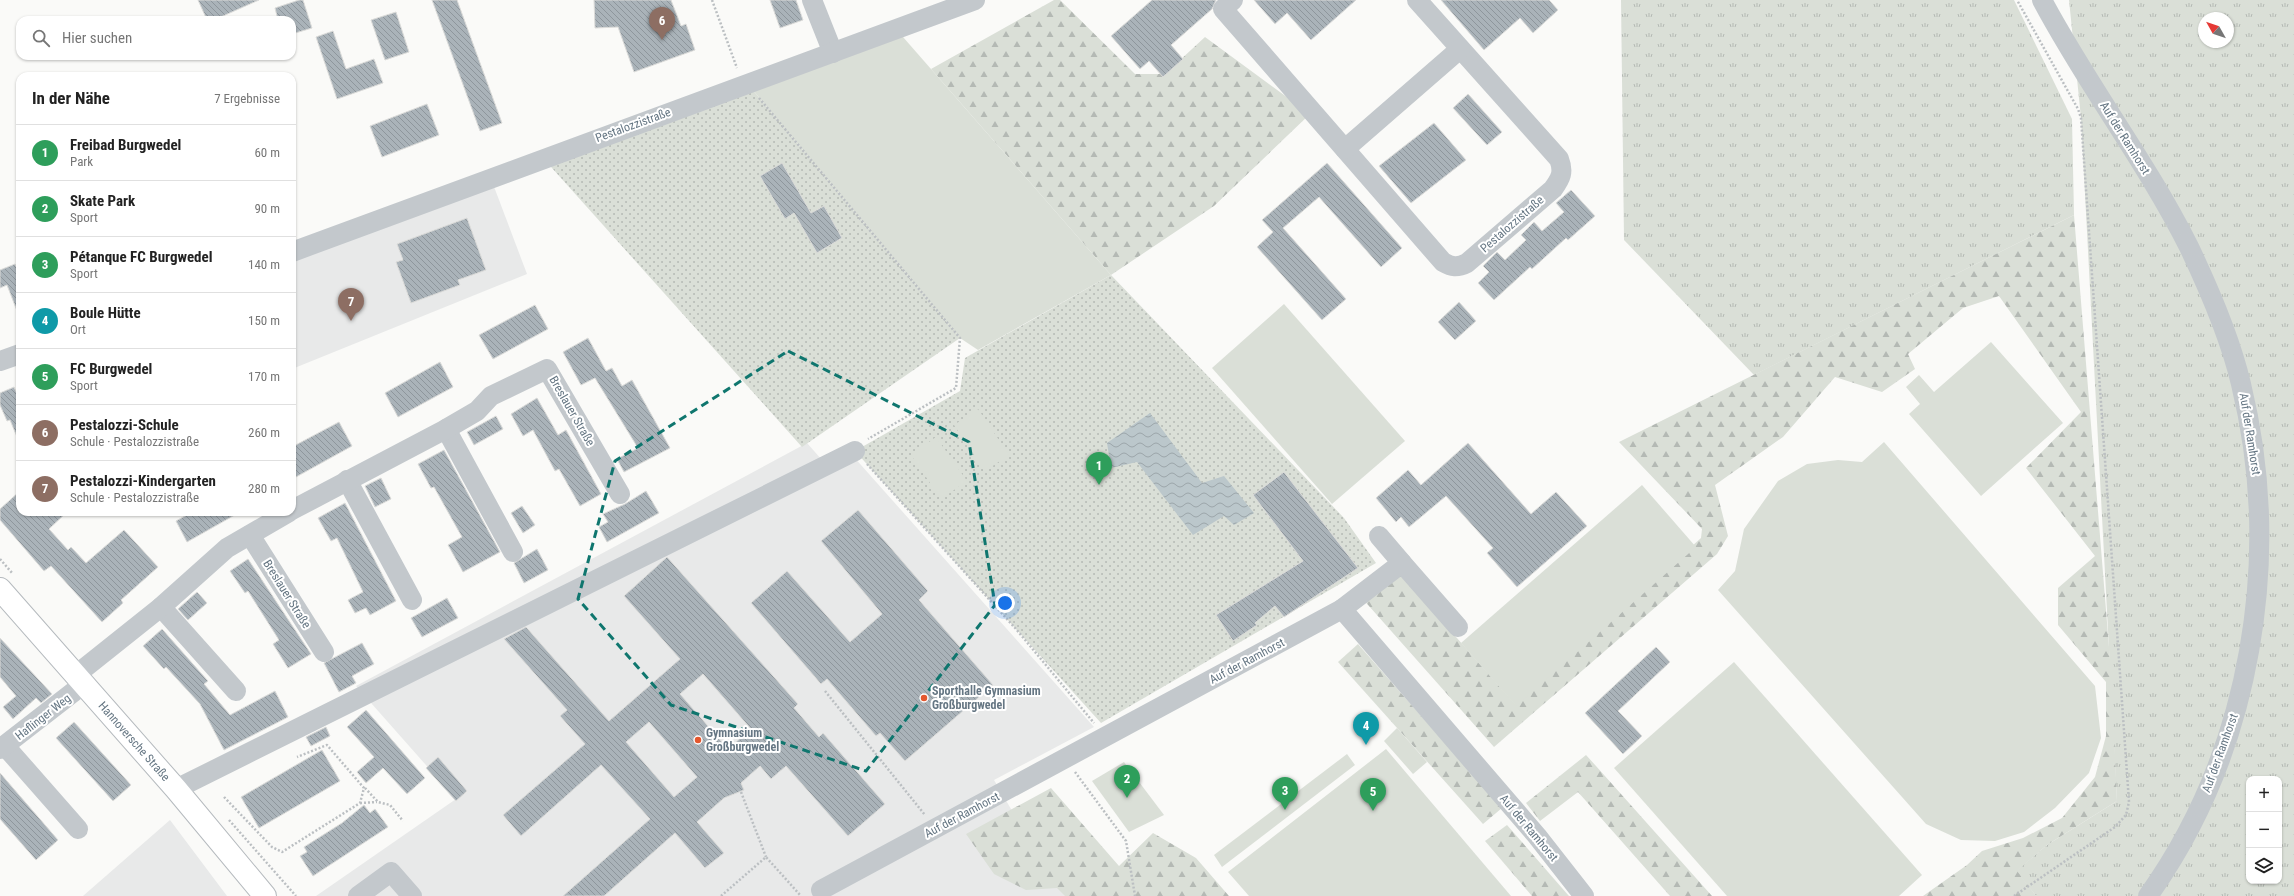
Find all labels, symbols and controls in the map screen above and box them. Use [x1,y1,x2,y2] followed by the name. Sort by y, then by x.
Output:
[649,7,675,40] pin: 6
[2198,12,2234,48] north arrow
[16,16,296,60] search box
[30,27,52,49] icon: search
[62,29,132,47] text: Hier suchen
[32,88,110,108] text: In der Nähe
[214,91,280,106] text: 7 Ergebnisse
[2097,99,2153,177] street label: Auf der Ramhorst
[593,105,673,145] street label: Pestalozzistraße
[70,136,181,154] text: Freibad Burgwedel
[42,145,48,160] text: 1
[254,145,280,160] text: 60 m
[70,154,93,169] text: Park
[70,192,135,210] text: Skate Park
[1478,193,1547,255] street label: Pestalozzistraße
[42,201,48,216] text: 2
[254,201,280,216] text: 90 m
[70,210,98,225] text: Sport
[70,248,213,266] text: Pétanque FC Burgwedel
[42,257,48,272] text: 3
[248,257,280,272] text: 140 m
[70,266,98,281] text: Sport
[338,288,364,321] pin: 7
[70,304,141,322] text: Boule Hütte
[42,313,48,328] text: 4
[248,313,280,328] text: 150 m
[70,322,86,337] text: Ort
[70,360,152,378] text: FC Burgwedel
[42,369,48,384] text: 5
[248,369,280,384] text: 170 m
[546,374,598,449] street label: Breslauer Straße
[70,378,98,393] text: Sport
[2237,392,2263,476] street label: Auf der Ramhorst
[70,416,179,434] text: Pestalozzi-Schule
[42,425,48,440] text: 6
[248,425,280,440] text: 260 m
[70,434,199,449] text: Schule · Pestalozzistraße
[1086,452,1112,485] pin: 1
[70,472,216,490] text: Pestalozzi-Kindergarten
[42,481,48,496] text: 7
[248,481,280,496] text: 280 m
[70,490,199,505] text: Schule · Pestalozzistraße
[260,557,314,631] street label: Breslauer Straße
[995,593,1015,613] your location
[1207,635,1287,687] street label: Auf der Ramhorst
[932,684,1041,712] place label: Sporthalle Gymnasium Großburgwedel
[13,691,73,743] street label: Haflinger Weg
[919,693,929,703] marker: Sporthalle Gymnasium Großburgwedel
[95,699,173,784] street label: Hannoversche Straße
[2199,711,2241,794] street label: Auf der Ramhorst
[1353,712,1379,745] pin: 4
[706,726,779,754] place label: Gymnasium Großburgwedel
[693,735,703,745] marker: Gymnasium Großburgwedel
[1114,765,1140,798] pin: 2
[2246,776,2282,884] map controls
[2246,776,2282,812] button: +
[1272,777,1298,810] pin: 3
[1360,778,1386,811] pin: 5
[922,789,1002,841] street label: Auf der Ramhorst
[1497,792,1561,865] street label: Auf der Ramhorst
[2246,812,2282,848] button: −
[2246,848,2282,884] button: layers

